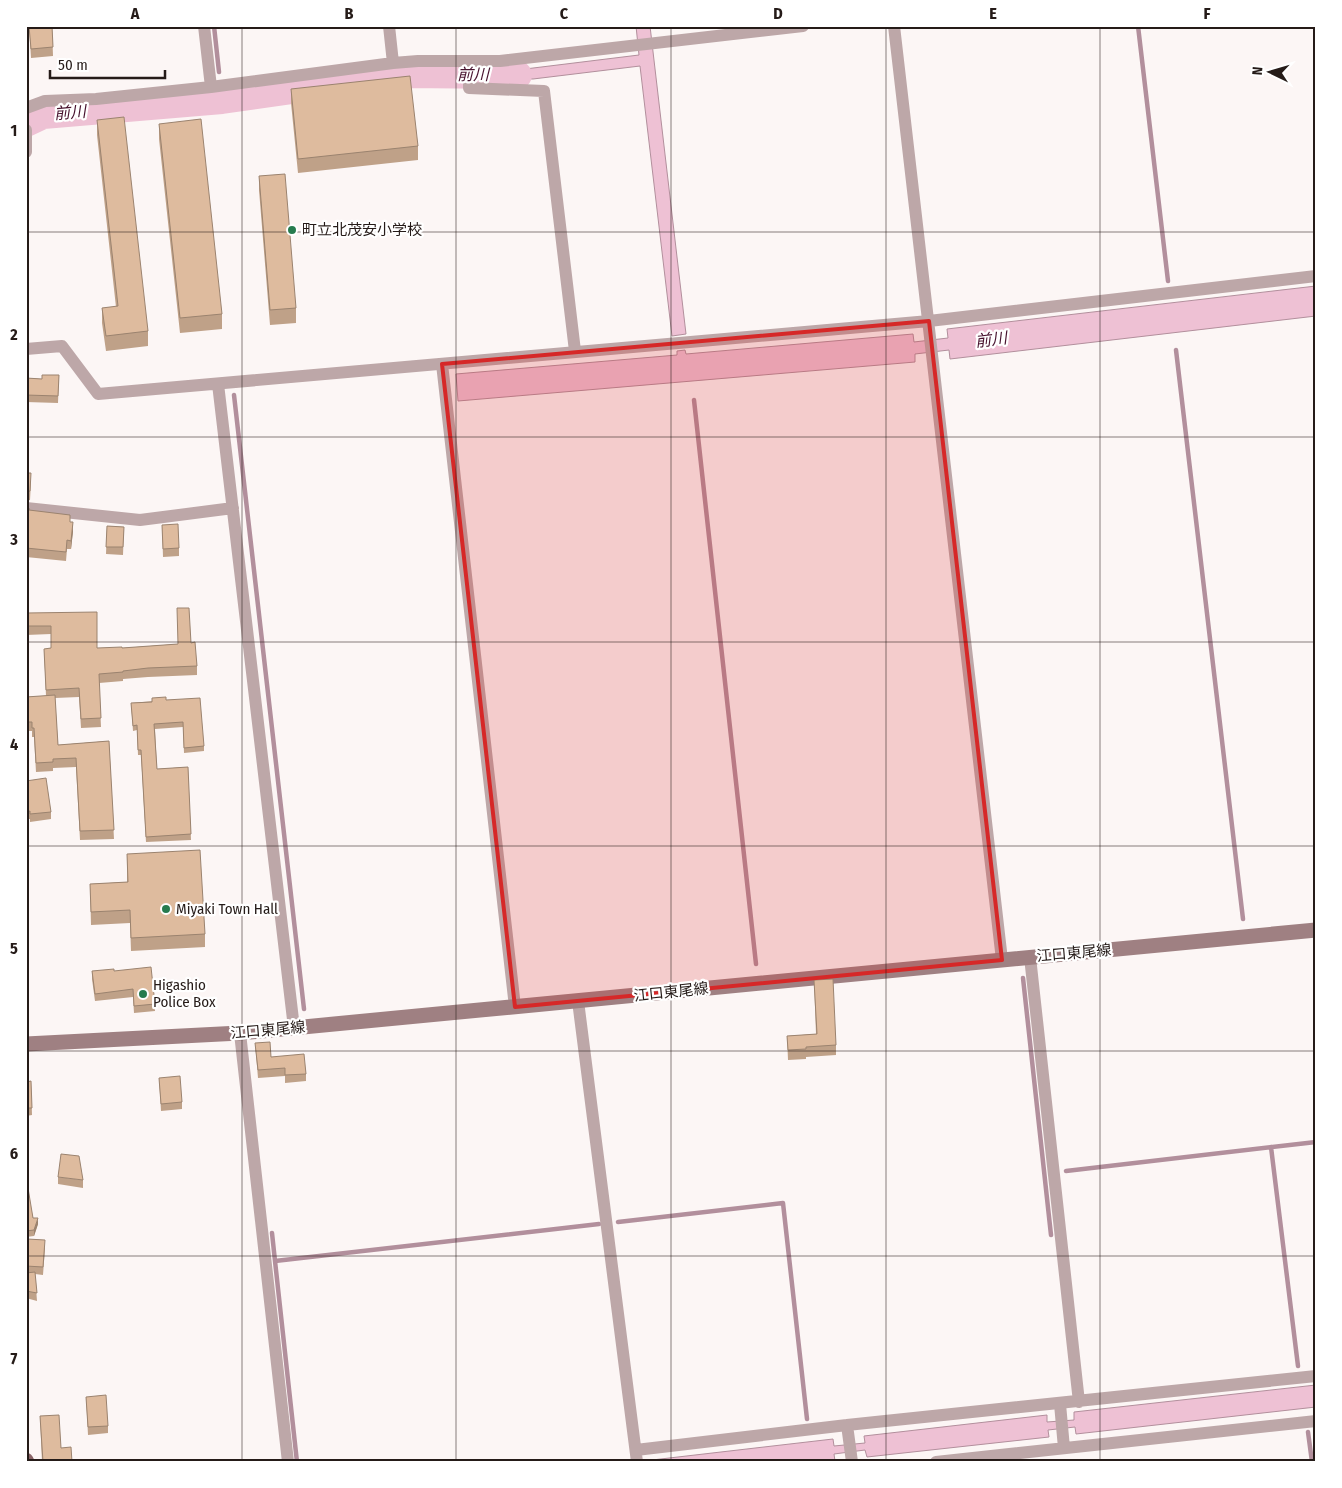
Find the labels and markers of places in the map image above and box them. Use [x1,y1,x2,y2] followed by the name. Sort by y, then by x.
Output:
[302,221,422,239] place label: 町立北茂安小学校
[286,224,298,236] marker: 町立北茂安小学校
[176,900,278,918] place label: Miyaki Town Hall
[160,903,172,915] marker: Miyaki Town Hall
[153,976,216,1011] place label: Higashio Police Box
[137,988,149,1000] marker: Higashio Police Box

